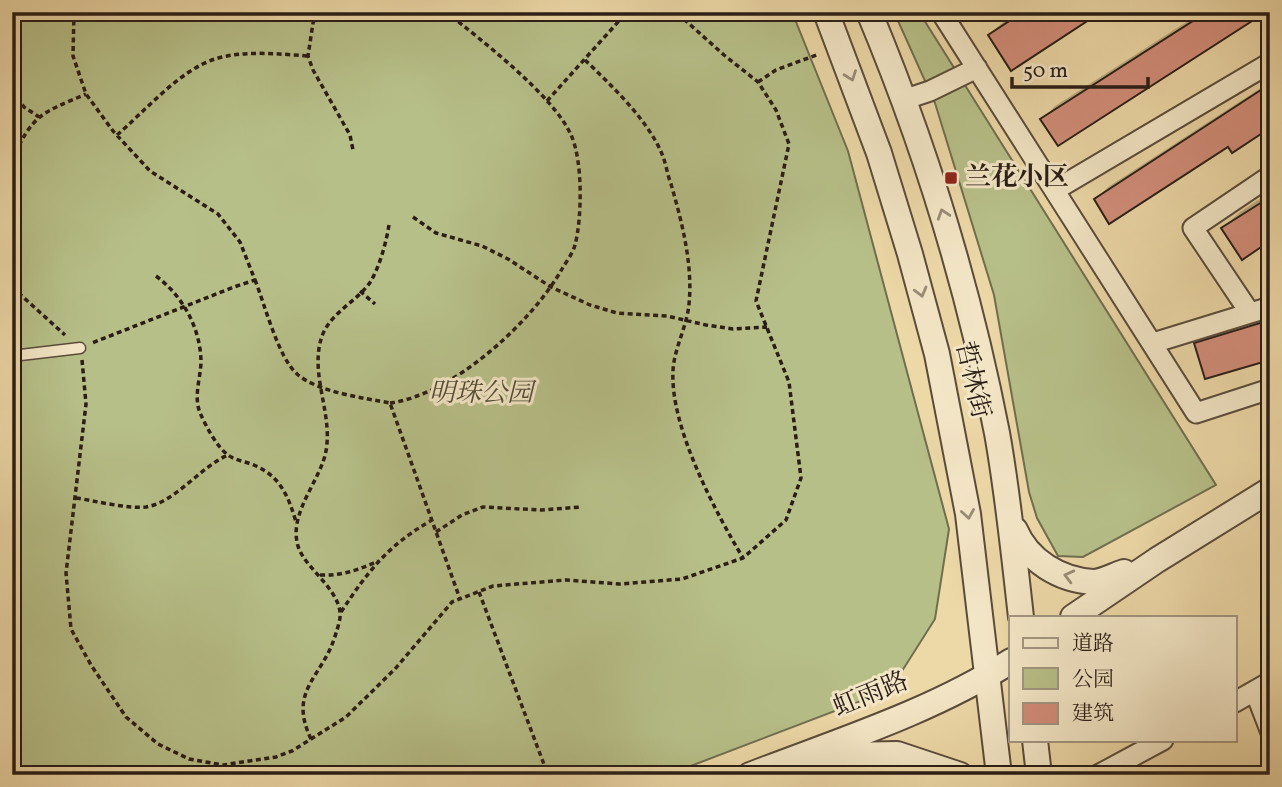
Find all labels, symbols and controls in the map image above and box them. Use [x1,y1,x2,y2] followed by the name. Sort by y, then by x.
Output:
[1012,46,1149,90] scale bar
[1023,57,1068,86] text: 50 m
[842,69,856,81] one-way arrow
[965,160,1069,196] place label: 兰花小区
[943,170,959,186] marker: 兰花小区
[936,209,951,221] one-way arrow
[912,286,927,298] one-way arrow
[946,338,998,422] street label: 哲林街
[429,376,537,412] park label: 明珠公园
[960,509,975,520] one-way arrow
[1063,570,1075,584] one-way arrow
[1009,616,1236,742] legend
[1072,630,1114,659] text: 道路
[828,664,914,726] street label: 虹雨路
[1072,666,1114,695] text: 公园
[1072,700,1114,729] text: 建筑

